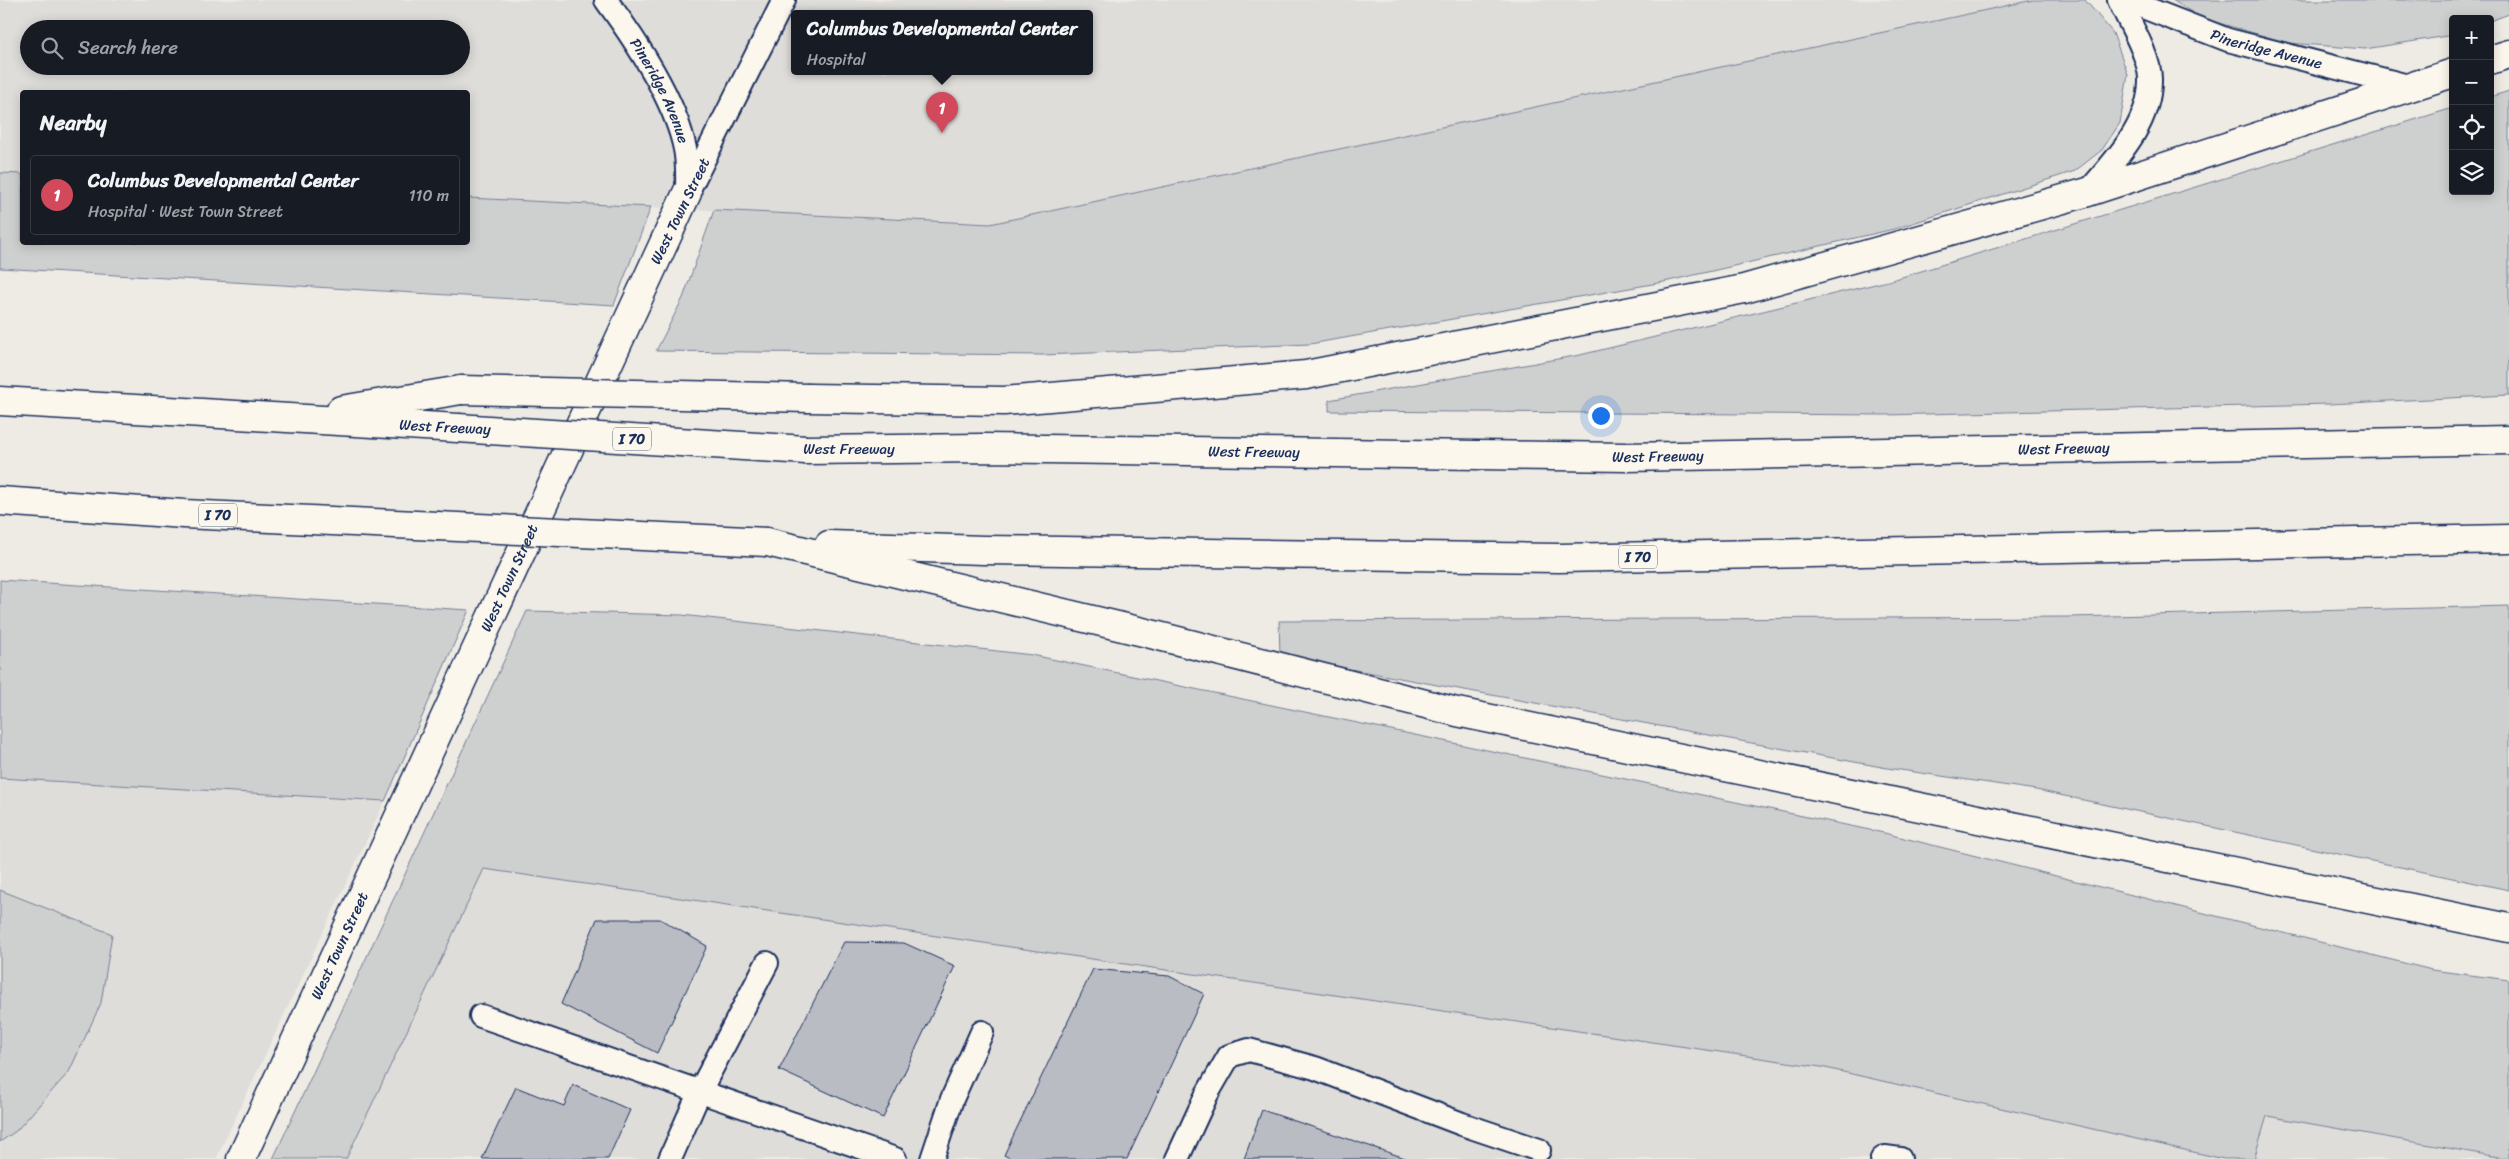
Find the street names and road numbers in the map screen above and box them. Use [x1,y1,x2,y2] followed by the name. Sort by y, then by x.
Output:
[2207,21,2325,77] street label: Pineridge Avenue
[623,33,696,147] street label: Pineridge Avenue
[643,153,717,269] street label: West Town Street
[399,412,492,442] street label: West Freeway
[613,428,651,450] road number: I 70
[2018,435,2110,462] street label: West Freeway
[803,436,895,462] street label: West Freeway
[1208,438,1300,465] street label: West Freeway
[1612,443,1704,470] street label: West Freeway
[199,504,237,526] road number: I 70
[473,519,546,636] street label: West Town Street
[1619,546,1657,568] road number: I 70
[303,887,376,1004] street label: West Town Street

